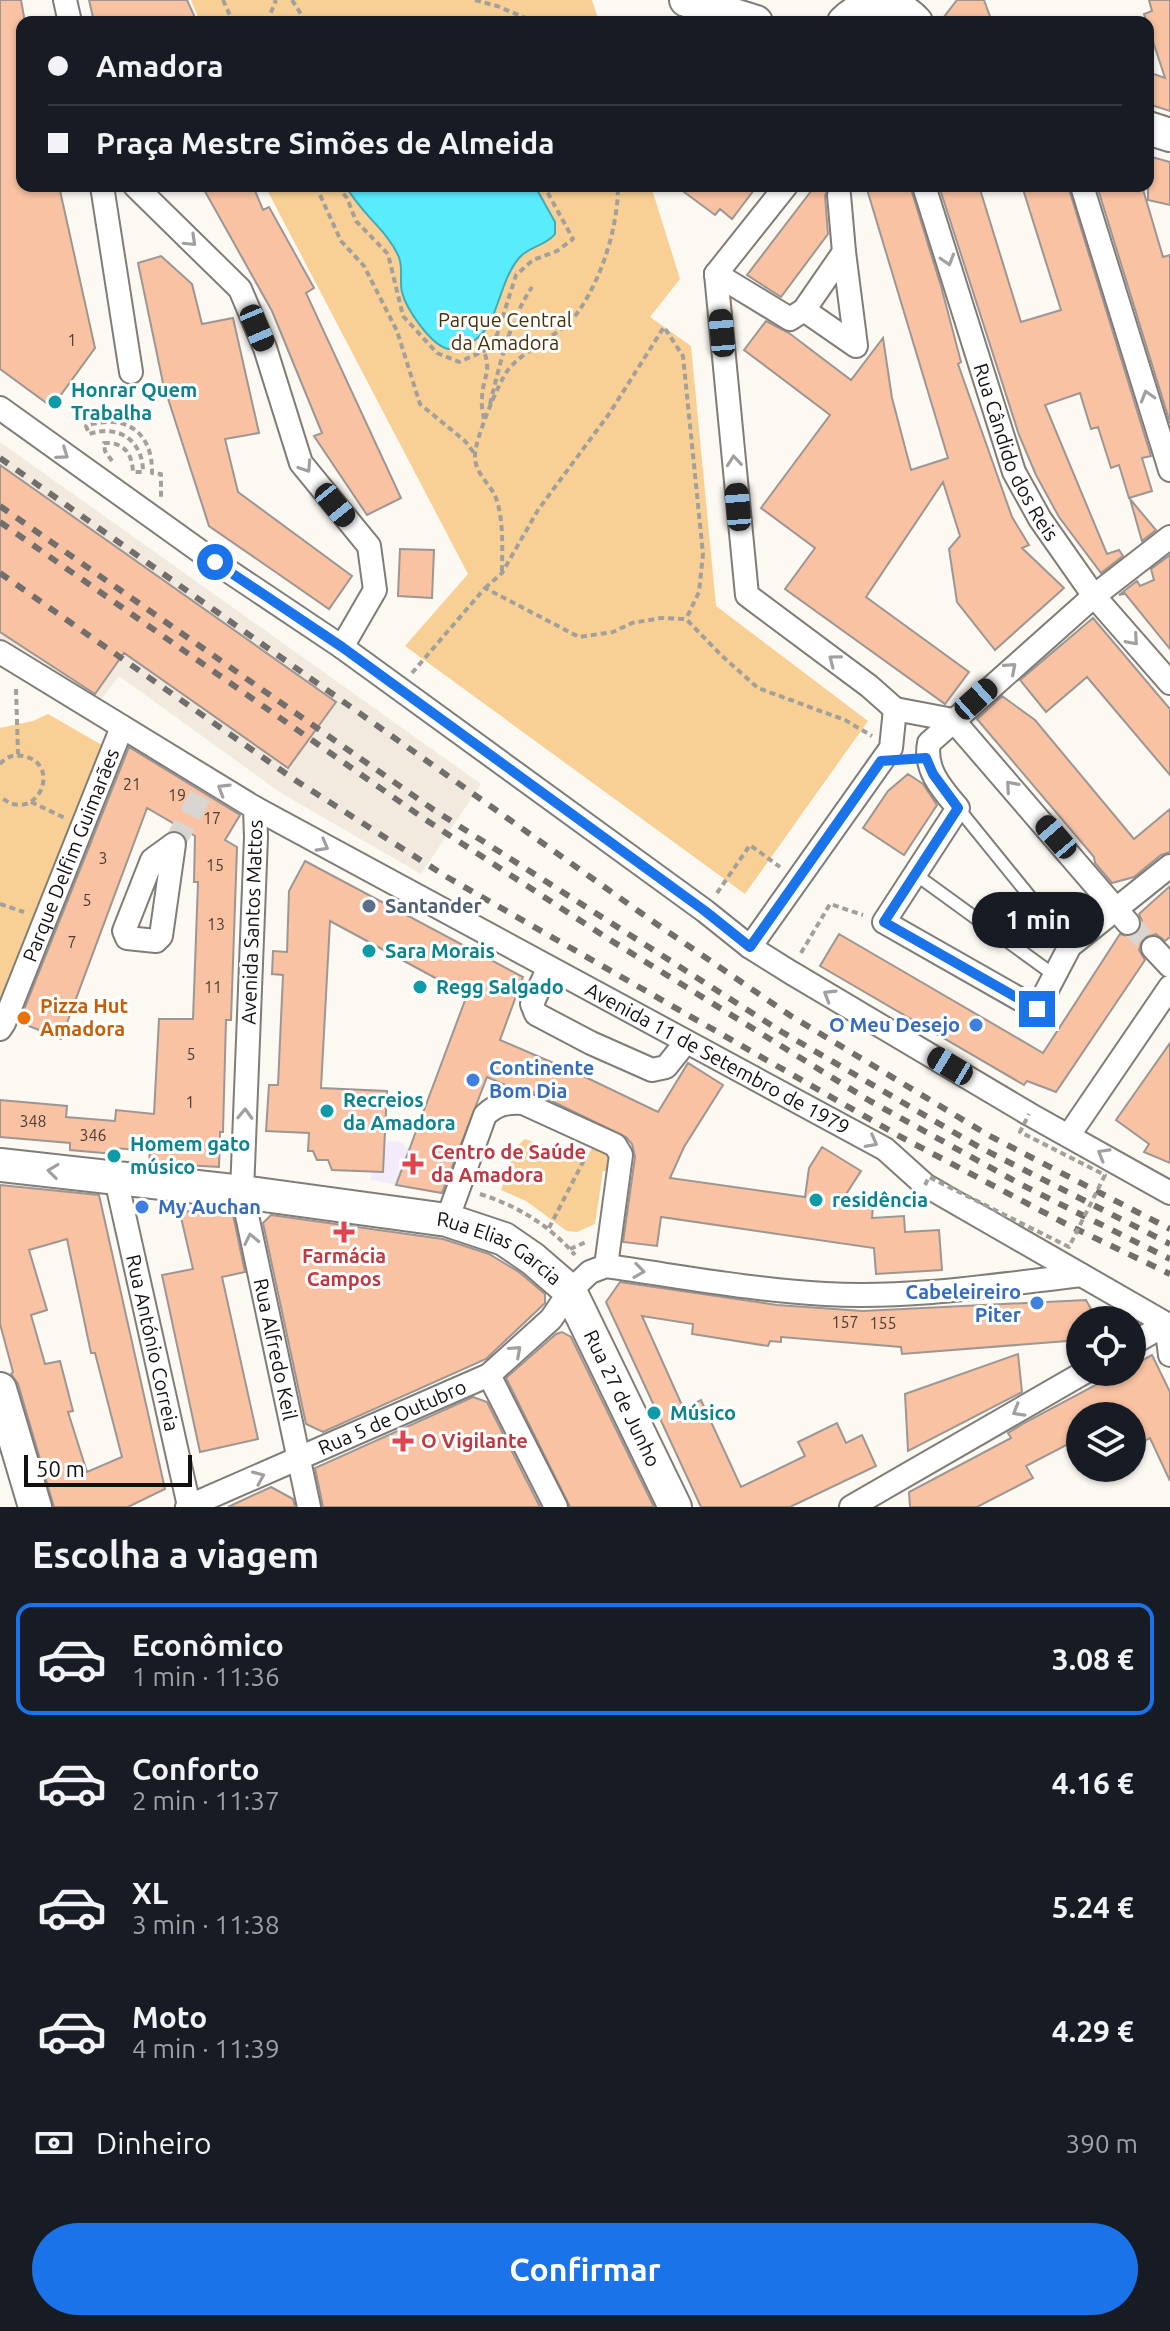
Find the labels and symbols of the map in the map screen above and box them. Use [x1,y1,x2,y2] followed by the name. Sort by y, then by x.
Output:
[182,231,196,246] one-way arrow
[939,253,955,267] one-way arrow
[237,301,277,355] car
[438,308,572,354] park label: Parque Central da Amadora
[708,308,736,358] car
[67,331,77,349] house number: 1
[969,360,1064,545] street label: Rua Cândido dos Reis
[71,378,197,424] place label: Honrar Quem Trabalha
[1140,389,1156,403] one-way arrow
[46,393,64,411] marker: Honrar Quem Trabalha
[54,444,68,459] one-way arrow
[726,454,743,467] one-way arrow
[297,459,312,473] one-way arrow
[311,479,359,531] car
[724,482,752,532] car
[197,544,233,580] route start
[1123,630,1137,645] one-way arrow
[828,655,843,670] one-way arrow
[1002,663,1017,678] one-way arrow
[950,674,1002,724] car
[18,745,123,965] street label: Parque Delfim Guimarães
[123,775,141,793] house number: 21
[1006,780,1020,795] one-way arrow
[217,783,232,798] one-way arrow
[168,786,186,804] house number: 19
[203,809,221,827] house number: 17
[1031,811,1081,863] car
[236,819,267,1025] street label: Avenida Santos Mattos
[315,836,329,852] one-way arrow
[98,849,108,867] house number: 3
[206,856,224,874] house number: 15
[82,891,92,909] house number: 5
[971,893,1103,949] callout: 1 min
[385,894,482,917] place label: Santander
[360,897,378,915] marker: Santander
[207,915,225,933] house number: 13
[67,933,77,951] house number: 7
[385,939,495,962] place label: Sara Morais
[360,942,378,960] marker: Sara Morais
[436,975,564,998] place label: Regg Salgado
[582,977,854,1139] street label: Avenida 11 de Setembro de 1979
[204,978,222,996] house number: 11
[411,978,429,996] marker: Regg Salgado
[823,989,838,1005] one-way arrow
[1019,991,1055,1027] route end
[40,994,128,1040] place label: Pizza Hut Amadora
[15,1009,33,1027] marker: Pizza Hut Amadora
[829,1013,960,1036] place label: O Meu Desejo
[967,1016,985,1034] marker: O Meu Desejo
[923,1043,977,1089] car
[186,1045,196,1063] house number: 5
[489,1056,594,1102] place label: Continente Bom Dia
[464,1071,482,1089] marker: Continente Bom Dia
[343,1088,456,1134] place label: Recreios da Amadora
[185,1093,195,1111] house number: 1
[318,1102,336,1120] marker: Recreios da Amadora
[236,1107,253,1120] one-way arrow
[19,1112,47,1130] house number: 348
[79,1126,107,1144] house number: 346
[130,1132,250,1178] place label: Homem gato músico
[864,1133,879,1148] one-way arrow
[431,1140,586,1186] place label: Centro de Saúde da Amadora
[105,1147,123,1165] marker: Homem gato músico
[1097,1148,1111,1164] one-way arrow
[402,1153,424,1175] marker: Centro de Saúde da Amadora
[46,1163,59,1180] one-way arrow
[832,1188,928,1211] place label: residência
[807,1191,825,1209] marker: residência
[158,1195,261,1218] place label: My Auchan
[133,1198,151,1216] marker: My Auchan
[436,1207,567,1290] street label: Rua Elias Garcia
[335,1223,353,1241] marker: Farmácia Campos
[243,1233,260,1246] one-way arrow
[302,1244,386,1290] place label: Farmácia Campos
[122,1252,184,1434] street label: Rua António Correia
[632,1262,646,1279] one-way arrow
[250,1276,302,1422] street label: Rua Alfredo Keil
[905,1280,1022,1326] place label: Cabeleireiro Piter
[1028,1294,1046,1312] marker: Cabeleireiro Piter
[831,1313,859,1331] house number: 157
[869,1314,897,1332] house number: 155
[580,1326,666,1470] street label: Rua 27 de Junho
[507,1345,521,1360] one-way arrow
[315,1374,470,1459] street label: Rua 5 de Outubro
[670,1401,736,1424] place label: Músico
[1012,1402,1027,1417] one-way arrow
[645,1404,663,1422] marker: Músico
[421,1429,528,1452] place label: O Vigilante
[392,1430,414,1452] marker: O Vigilante
[24,1451,192,1487] scale bar
[251,1470,265,1486] one-way arrow

